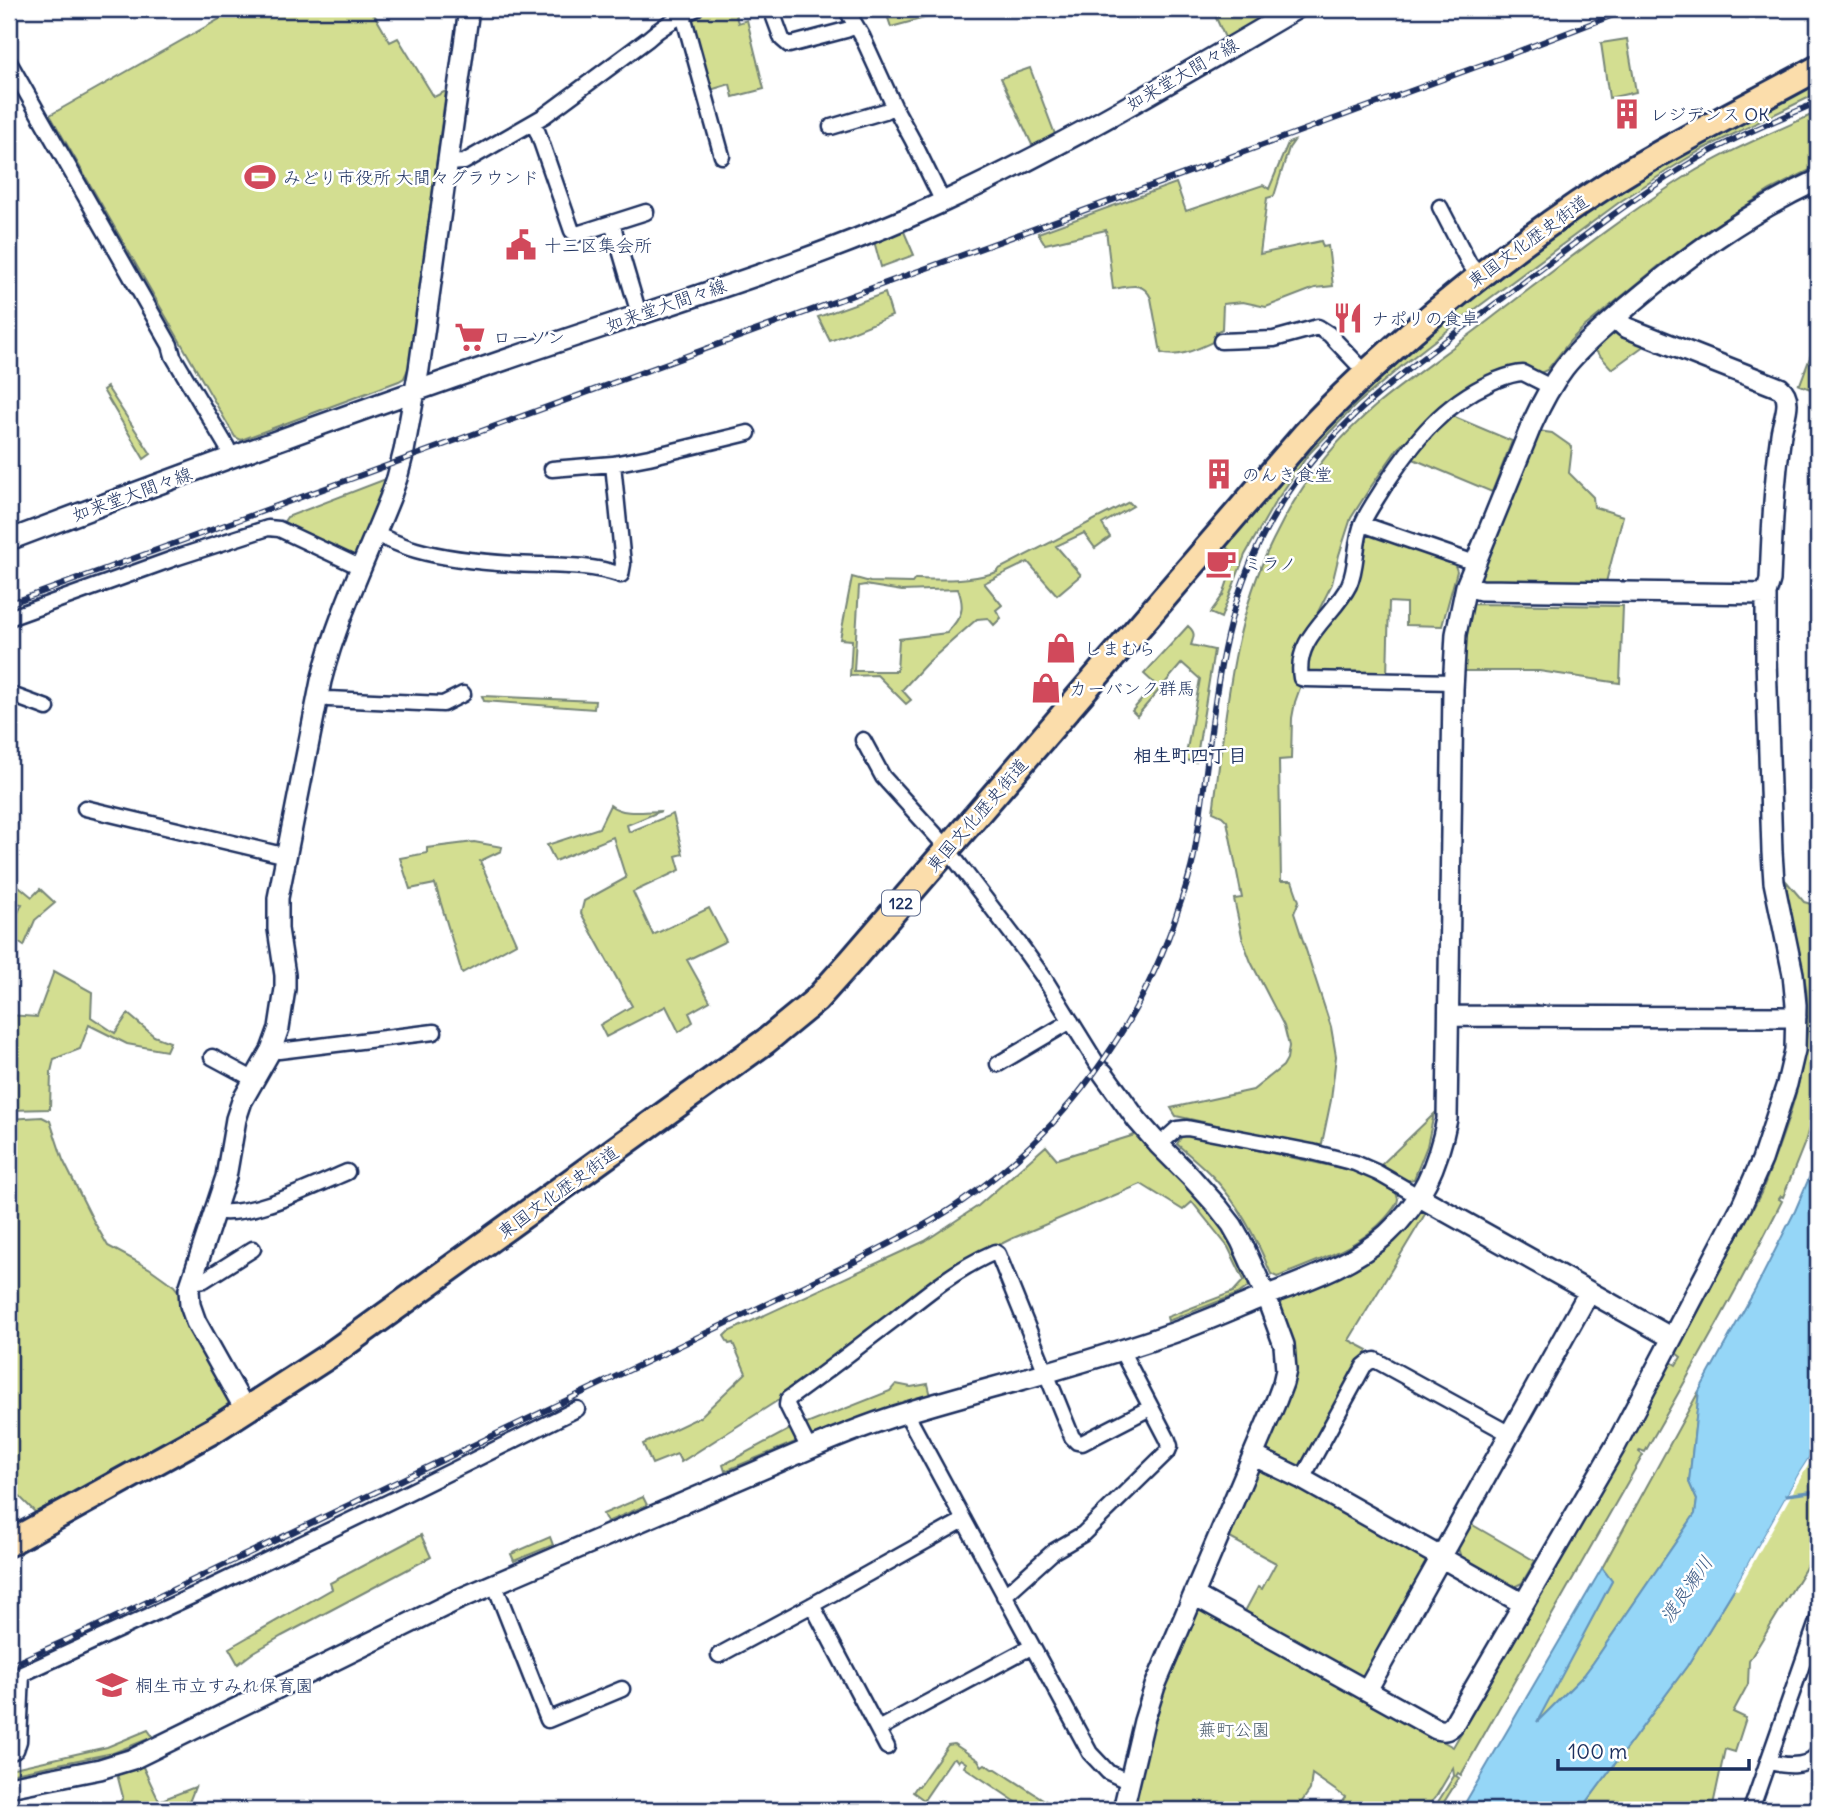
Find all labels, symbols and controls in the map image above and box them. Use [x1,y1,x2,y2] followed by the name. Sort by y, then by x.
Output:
[1122,33,1242,115] street label: 如来堂大間々線
[1610,97,1644,131] building icon: レジデンス OK
[1650,103,1769,126] place label: レジデンス OK
[243,160,277,194] sports icon: みどり市役所 大間々グラウンド
[283,166,539,189] place label: みどり市役所 大間々グラウンド
[1463,189,1593,293] street label: 東国文化歴史街道
[504,228,538,262] public building icon: 十三区集会所
[544,234,652,257] place label: 十三区集会所
[603,274,729,336] street label: 如来堂大間々線
[1331,301,1365,335] restaurant icon: ナポリの食卓
[1371,307,1479,330] place label: ナポリの食卓
[453,320,487,354] supermarket icon: ローソン
[493,326,565,349] place label: ローソン
[1202,457,1236,491] building icon: のんき食堂
[69,462,195,526] street label: 如来堂大間々線
[1242,463,1332,486] place label: のんき食堂
[1204,546,1238,580] cafe icon: ミラノ
[1244,552,1297,575] place label: ミラノ
[1044,631,1078,665] shop icon: しまむら
[1084,637,1156,660] place label: しまむら
[1029,671,1063,705] shop icon: カーバンク群馬
[1069,677,1195,700] place label: カーバンク群馬
[1133,743,1247,767] district label: 相生町四丁目
[921,753,1033,877] street label: 東国文化歴史街道
[882,890,920,916] road number: 122
[493,1140,623,1244] street label: 東国文化歴史街道
[1654,1551,1718,1627] water label: 渡良瀬川
[95,1668,129,1702] school or university icon: 桐生市立すみれ保育園
[135,1674,314,1697] place label: 桐生市立すみれ保育園
[1198,1718,1270,1741] park label: 蕪町公園
[1558,1728,1748,1772] scale bar
[1568,1738,1627,1765] text: 100 m

